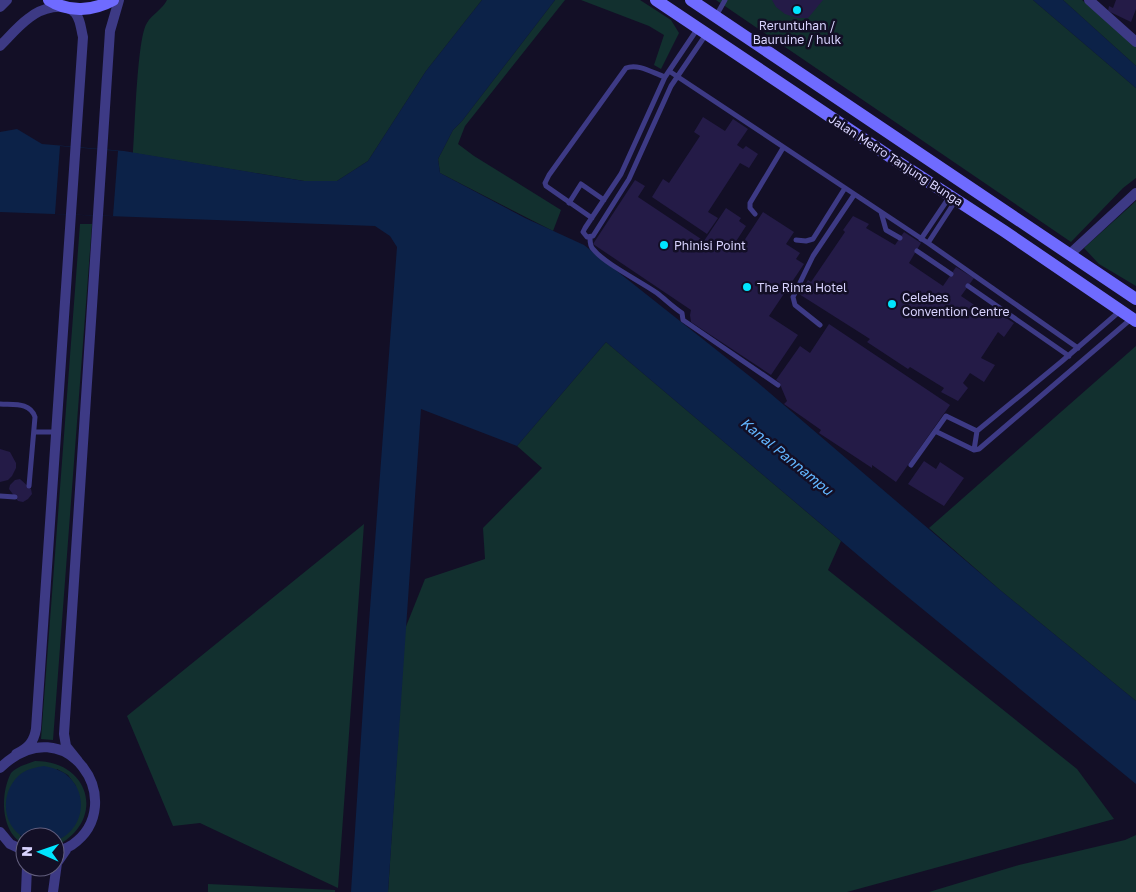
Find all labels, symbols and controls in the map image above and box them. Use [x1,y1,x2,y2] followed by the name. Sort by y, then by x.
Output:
[791,4,803,16] marker: Reruntuhan / Bauruine / hulk
[753,18,842,47] place label: Reruntuhan / Bauruine / hulk
[826,111,966,209] street label: Jalan Metro Tanjung Bunga
[674,238,746,253] place label: Phinisi Point
[658,239,670,251] marker: Phinisi Point
[757,280,847,295] place label: The Rinra Hotel
[741,281,753,293] marker: The Rinra Hotel
[902,290,1010,319] place label: Celebes Convention Centre
[886,298,898,310] marker: Celebes Convention Centre
[738,414,838,499] water label: Kanal Pannampu
[15,827,65,877] north arrow
[18,846,35,857] text: N

